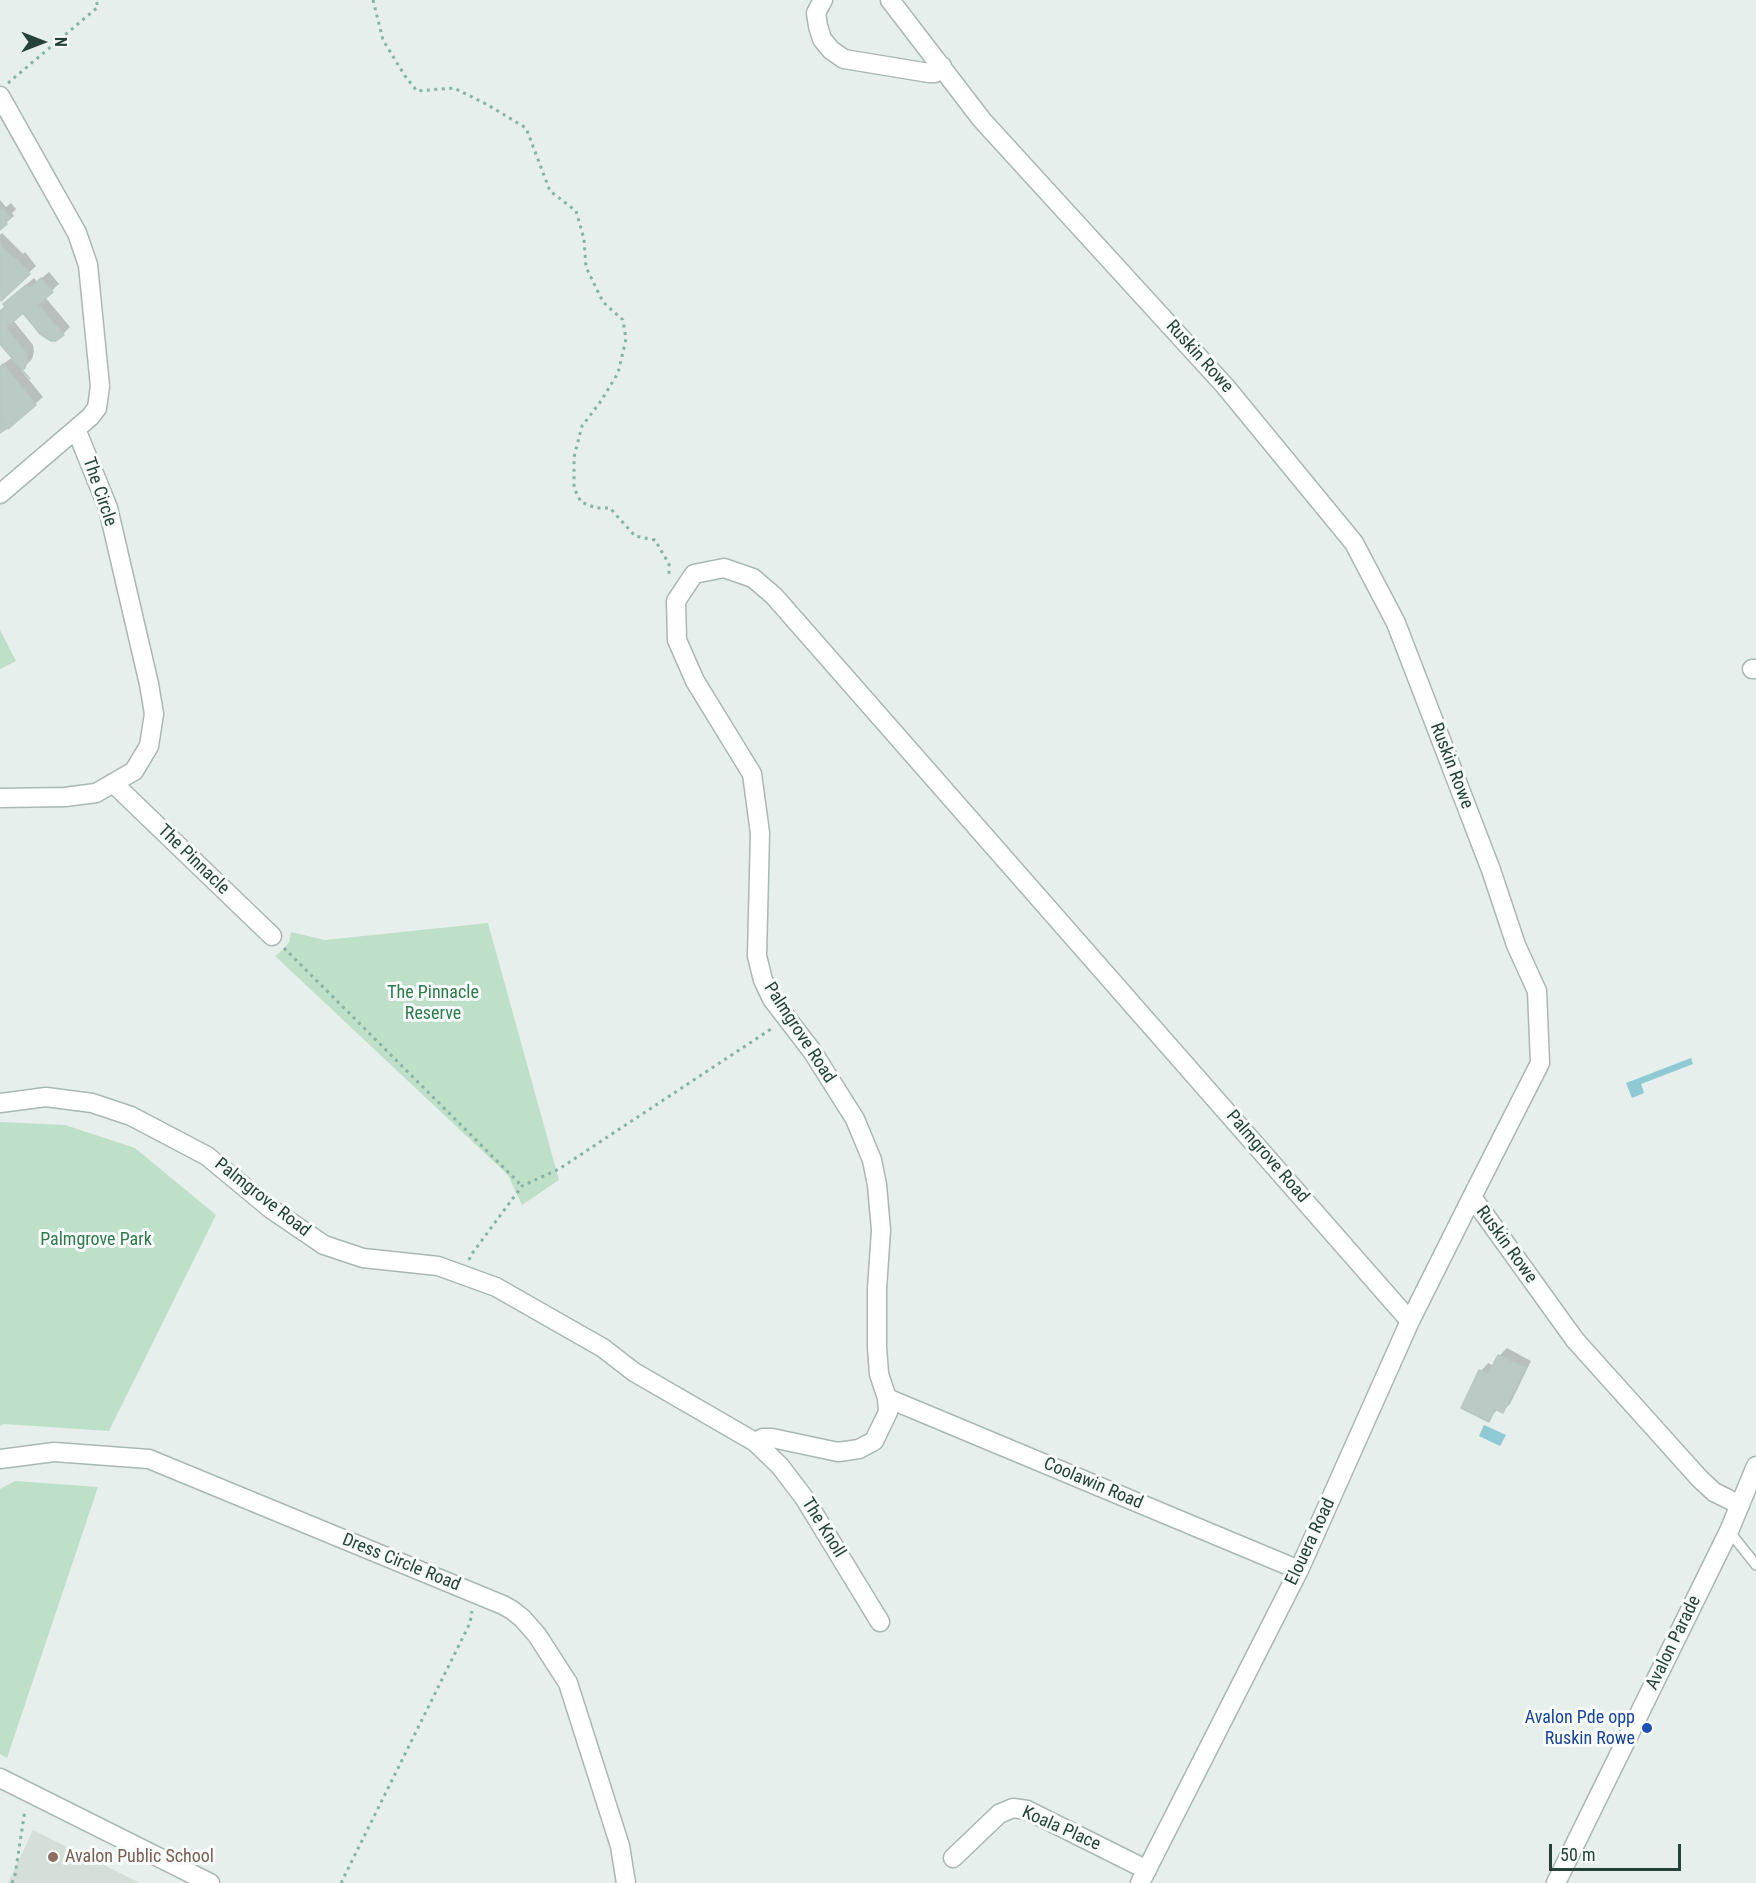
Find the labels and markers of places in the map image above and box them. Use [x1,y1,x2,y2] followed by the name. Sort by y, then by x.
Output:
[1525,1707,1635,1750] place label: Avalon Pde opp Ruskin Rowe
[1640,1721,1654,1735] marker: Avalon Pde opp Ruskin Rowe
[65,1846,214,1868] place label: Avalon Public School
[46,1850,60,1864] marker: Avalon Public School

